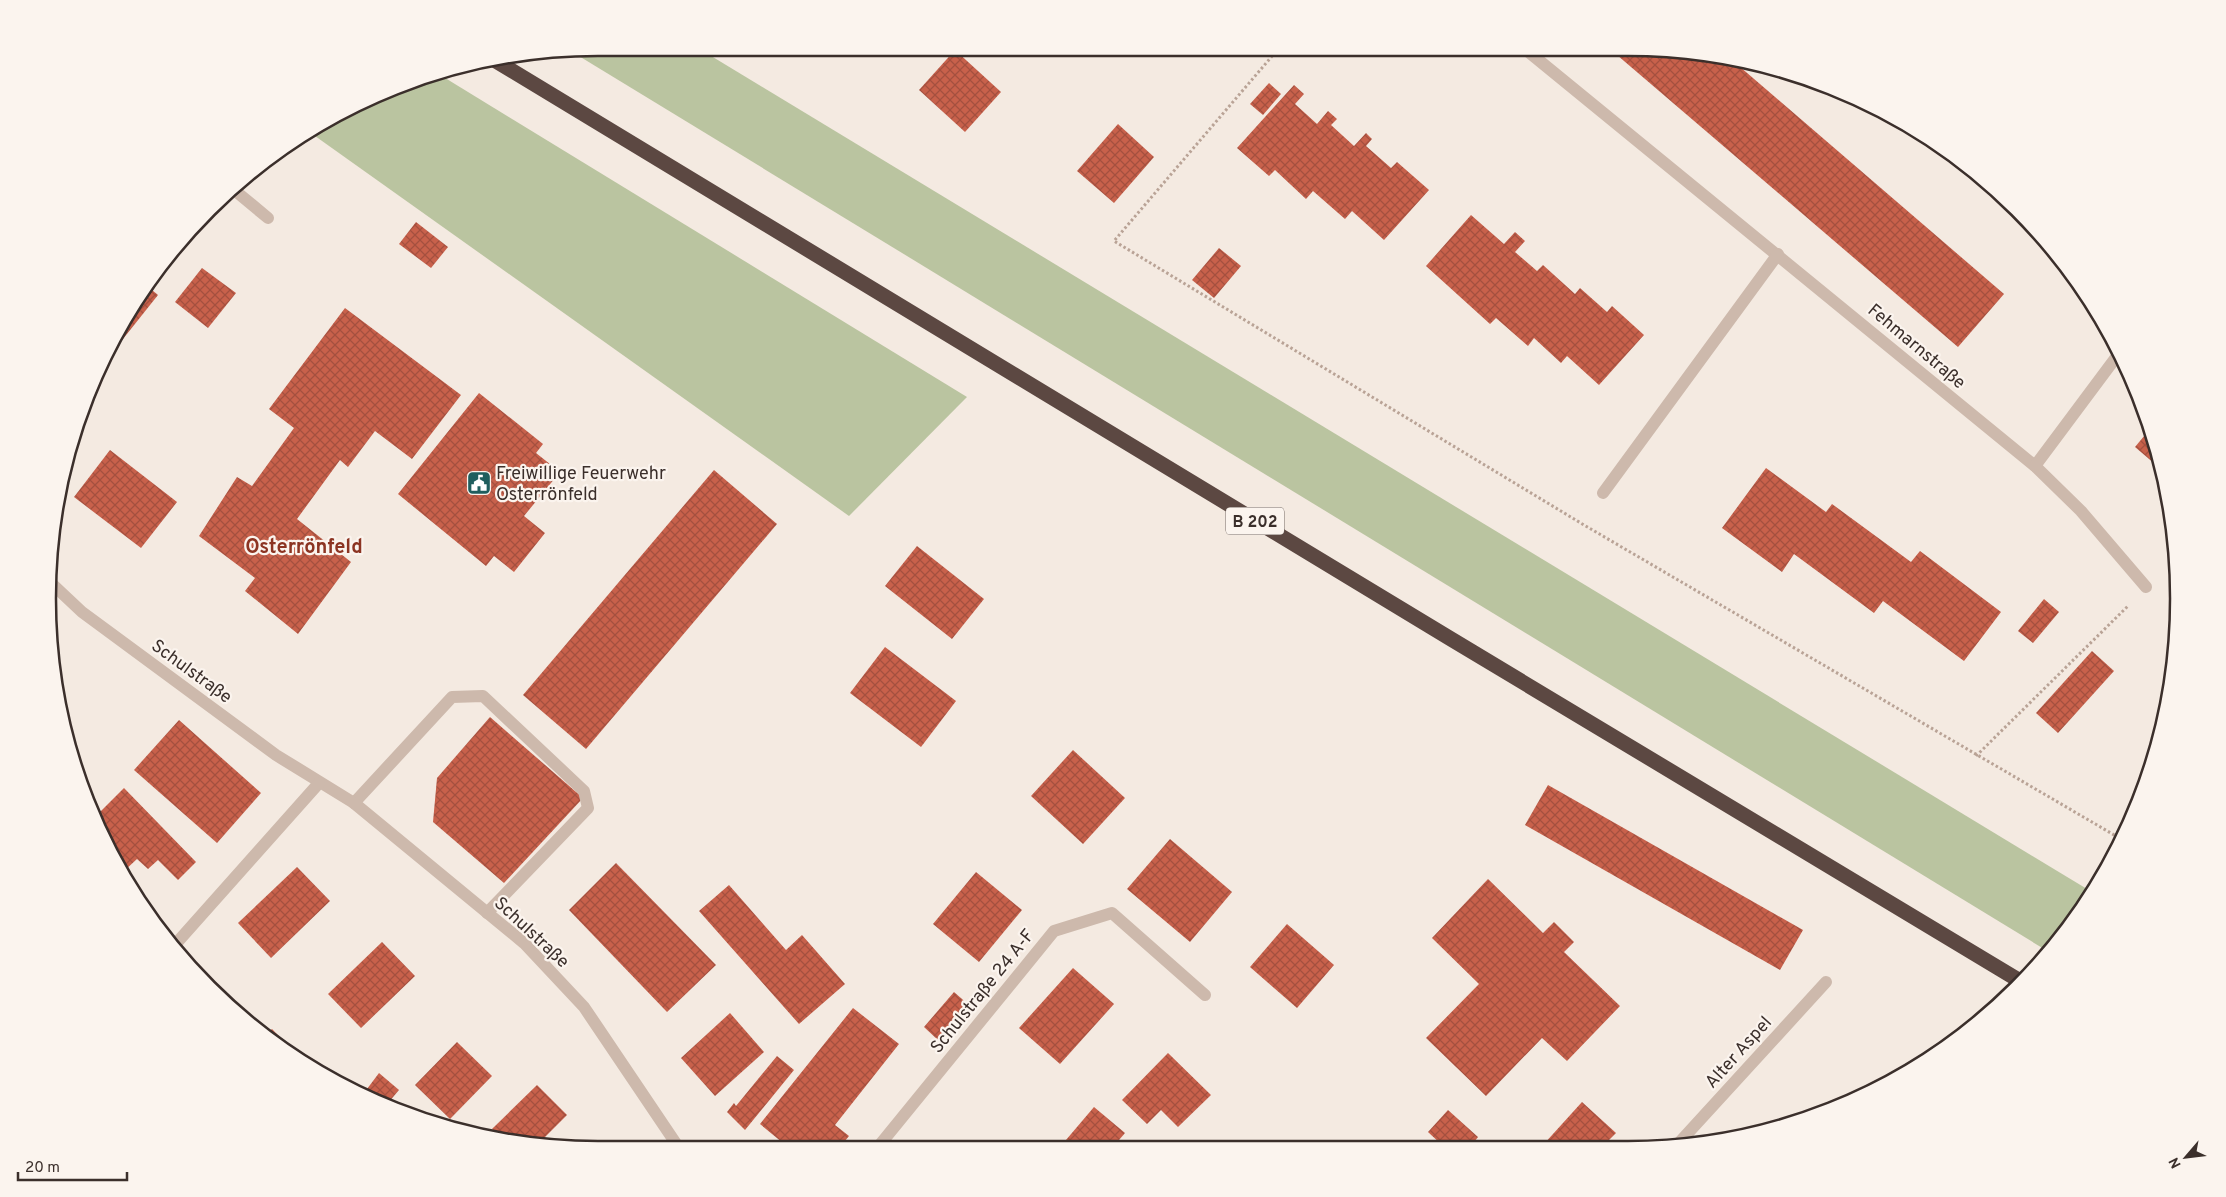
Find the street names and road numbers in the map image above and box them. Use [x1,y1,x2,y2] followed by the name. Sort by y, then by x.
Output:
[1862,299,1970,395] street label: Fehmarnstraße
[1226,508,1284,534] road number: B 202
[146,635,236,709] street label: Schulstraße
[489,892,573,974] street label: Schulstraße
[926,925,1040,1059] street label: Schulstraße 24 A-F
[1701,1012,1778,1094] street label: Alter Aspel

